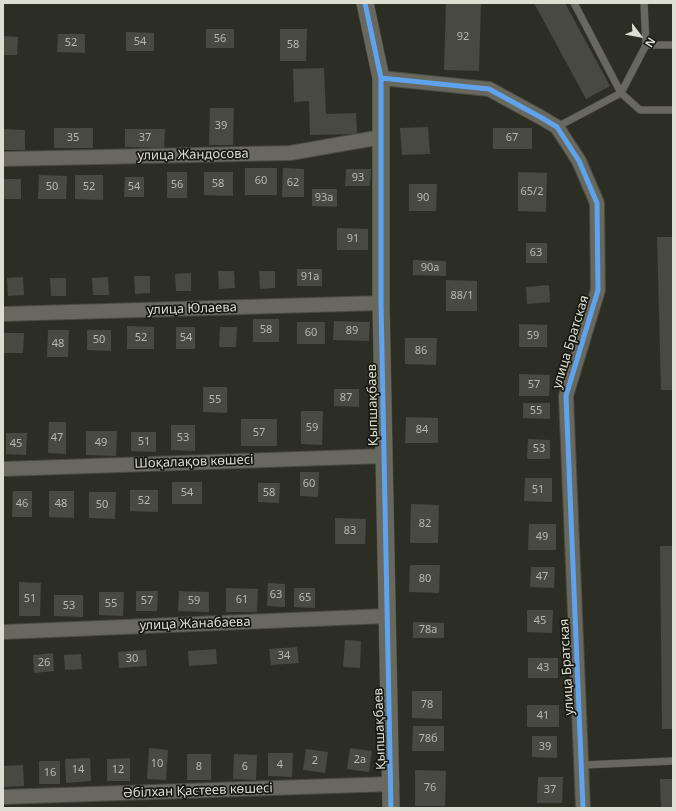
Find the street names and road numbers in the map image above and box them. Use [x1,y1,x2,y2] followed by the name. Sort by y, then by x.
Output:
[137,146,249,164] street label: улица Жандосова
[549,293,593,391] street label: улица Братская
[147,300,237,318] street label: улица Юлаева
[364,364,382,446] street label: Қыпшақбаев
[134,452,254,472] street label: Шоқалақов көшесі
[139,614,251,634] street label: улица Жанабаева
[557,618,577,716] street label: улица Братская
[371,688,389,770] street label: Қыпшақбаев
[123,781,273,801] street label: Әбілхан Қастеев көшесі

